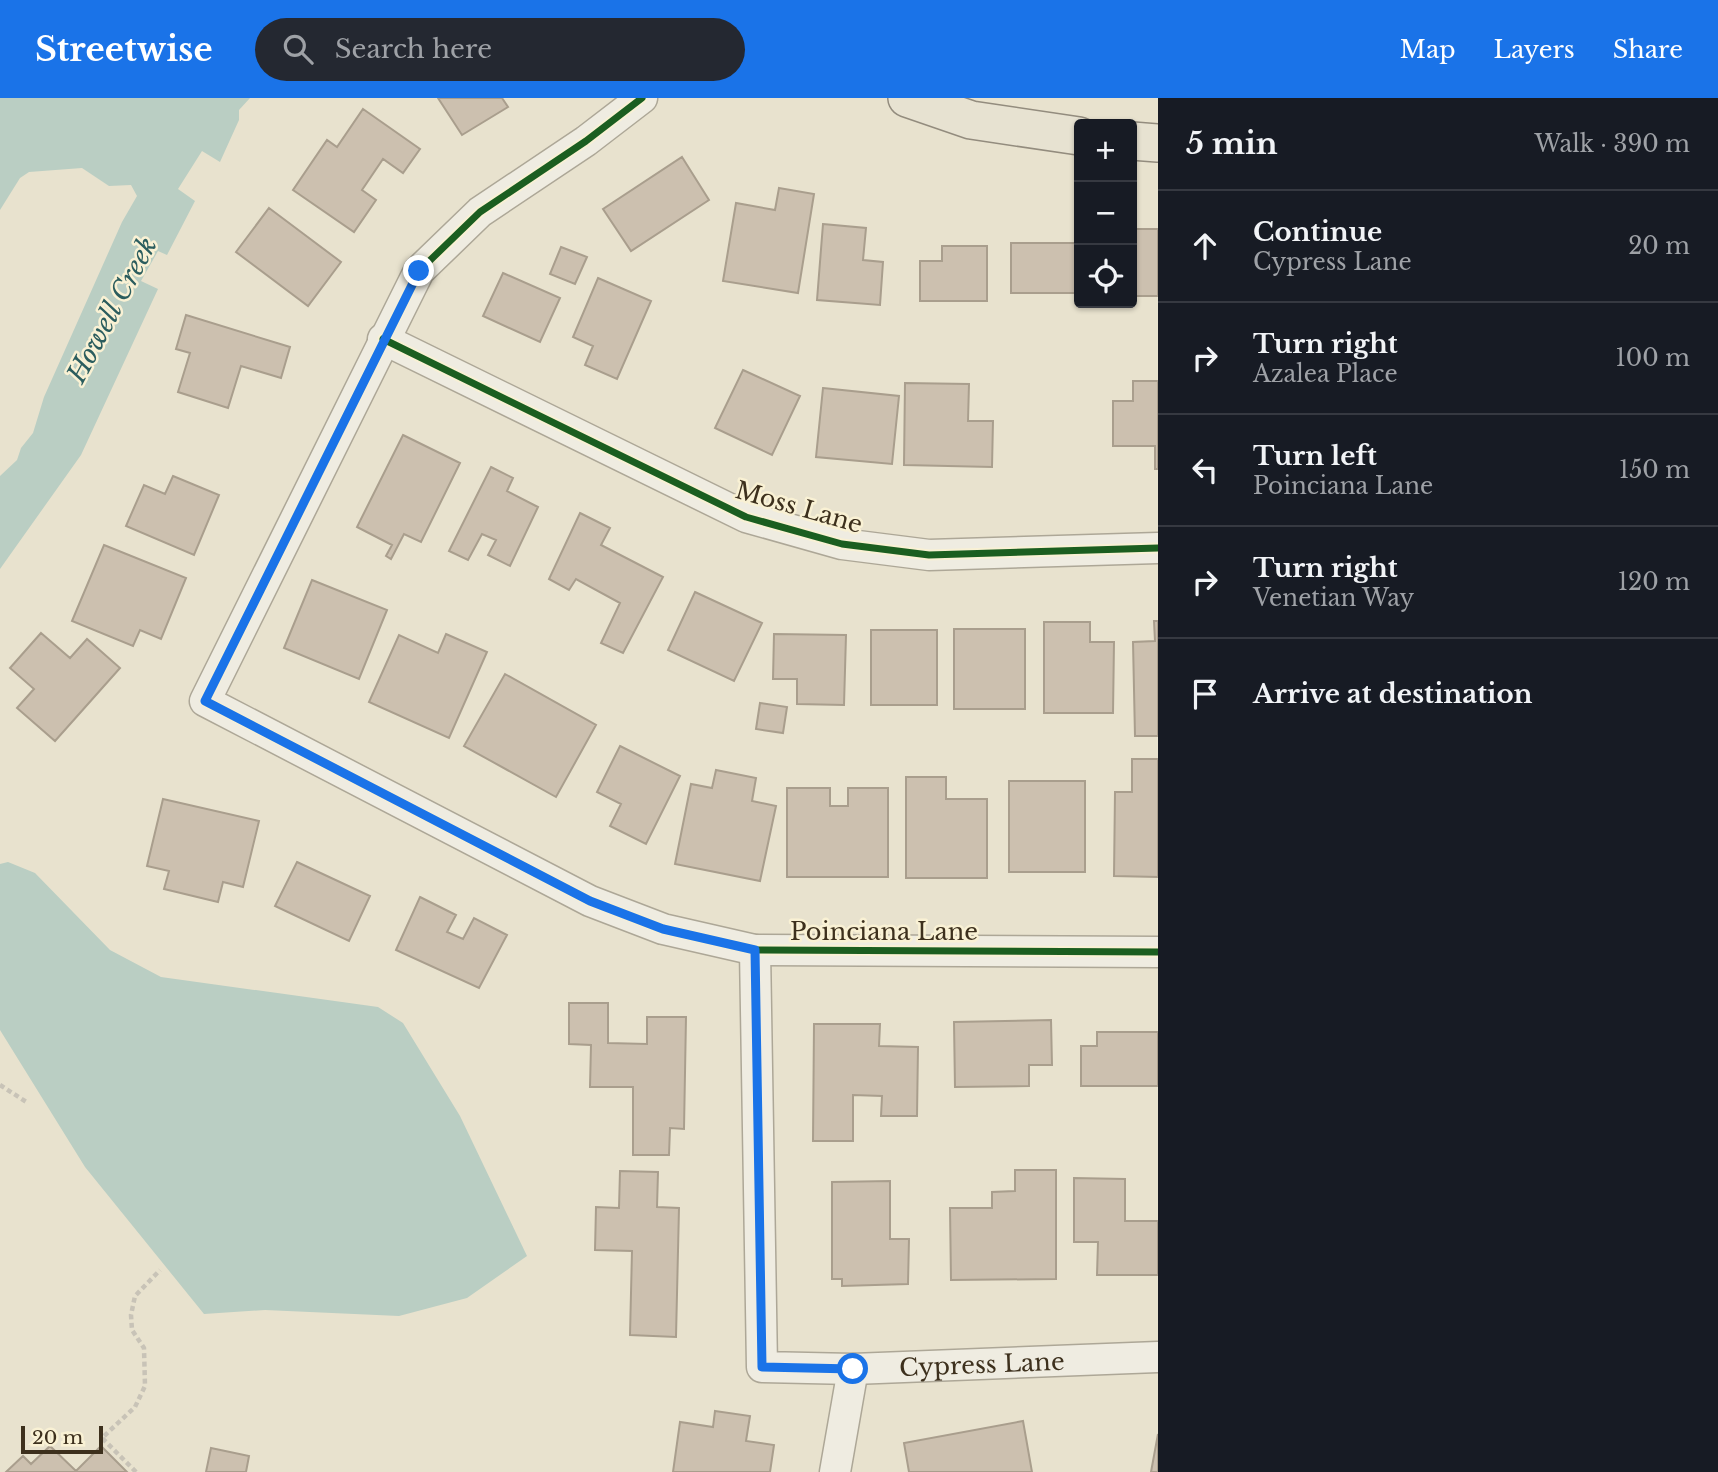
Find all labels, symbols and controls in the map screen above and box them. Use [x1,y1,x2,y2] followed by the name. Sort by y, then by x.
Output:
[255,18,745,81] search box
[35,29,213,70] text: Streetwise
[279,30,317,68] icon: search
[335,33,492,65] text: Search here
[1400,35,1456,64] text: Map
[1494,35,1575,64] text: Layers
[1613,35,1683,64] text: Share
[1074,119,1137,308] map controls
[1074,119,1137,182] button: +
[1186,125,1278,162] text: 5 min
[1534,130,1690,158] text: Walk · 390 m
[1074,182,1137,245] button: −
[1253,216,1382,248] text: Continue
[1186,227,1224,265] icon: ahead
[60,232,164,389] water label: Howell Creek
[1628,232,1690,260] text: 20 m
[1074,245,1137,308] button: locate
[1253,248,1412,276] text: Cypress Lane
[403,255,434,286] route end
[1253,328,1398,360] text: Turn right
[1186,339,1224,377] icon: right
[1616,344,1690,372] text: 100 m
[1253,360,1398,388] text: Azalea Place
[1253,440,1377,472] text: Turn left
[1186,451,1224,489] icon: left
[1619,456,1690,484] text: 150 m
[1253,472,1433,500] text: Poinciana Lane
[732,475,866,539] street label: Moss Lane
[1253,552,1398,584] text: Turn right
[1186,563,1224,601] icon: right
[1618,568,1690,596] text: 120 m
[1253,584,1414,612] text: Venetian Way
[1186,675,1224,713] icon: arrive
[1253,678,1533,710] text: Arrive at destination
[790,917,978,946] street label: Poinciana Lane
[899,1346,1065,1382] street label: Cypress Lane
[837,1353,868,1384] route start
[21,1423,103,1455] scale bar
[32,1426,83,1449] text: 20 m

